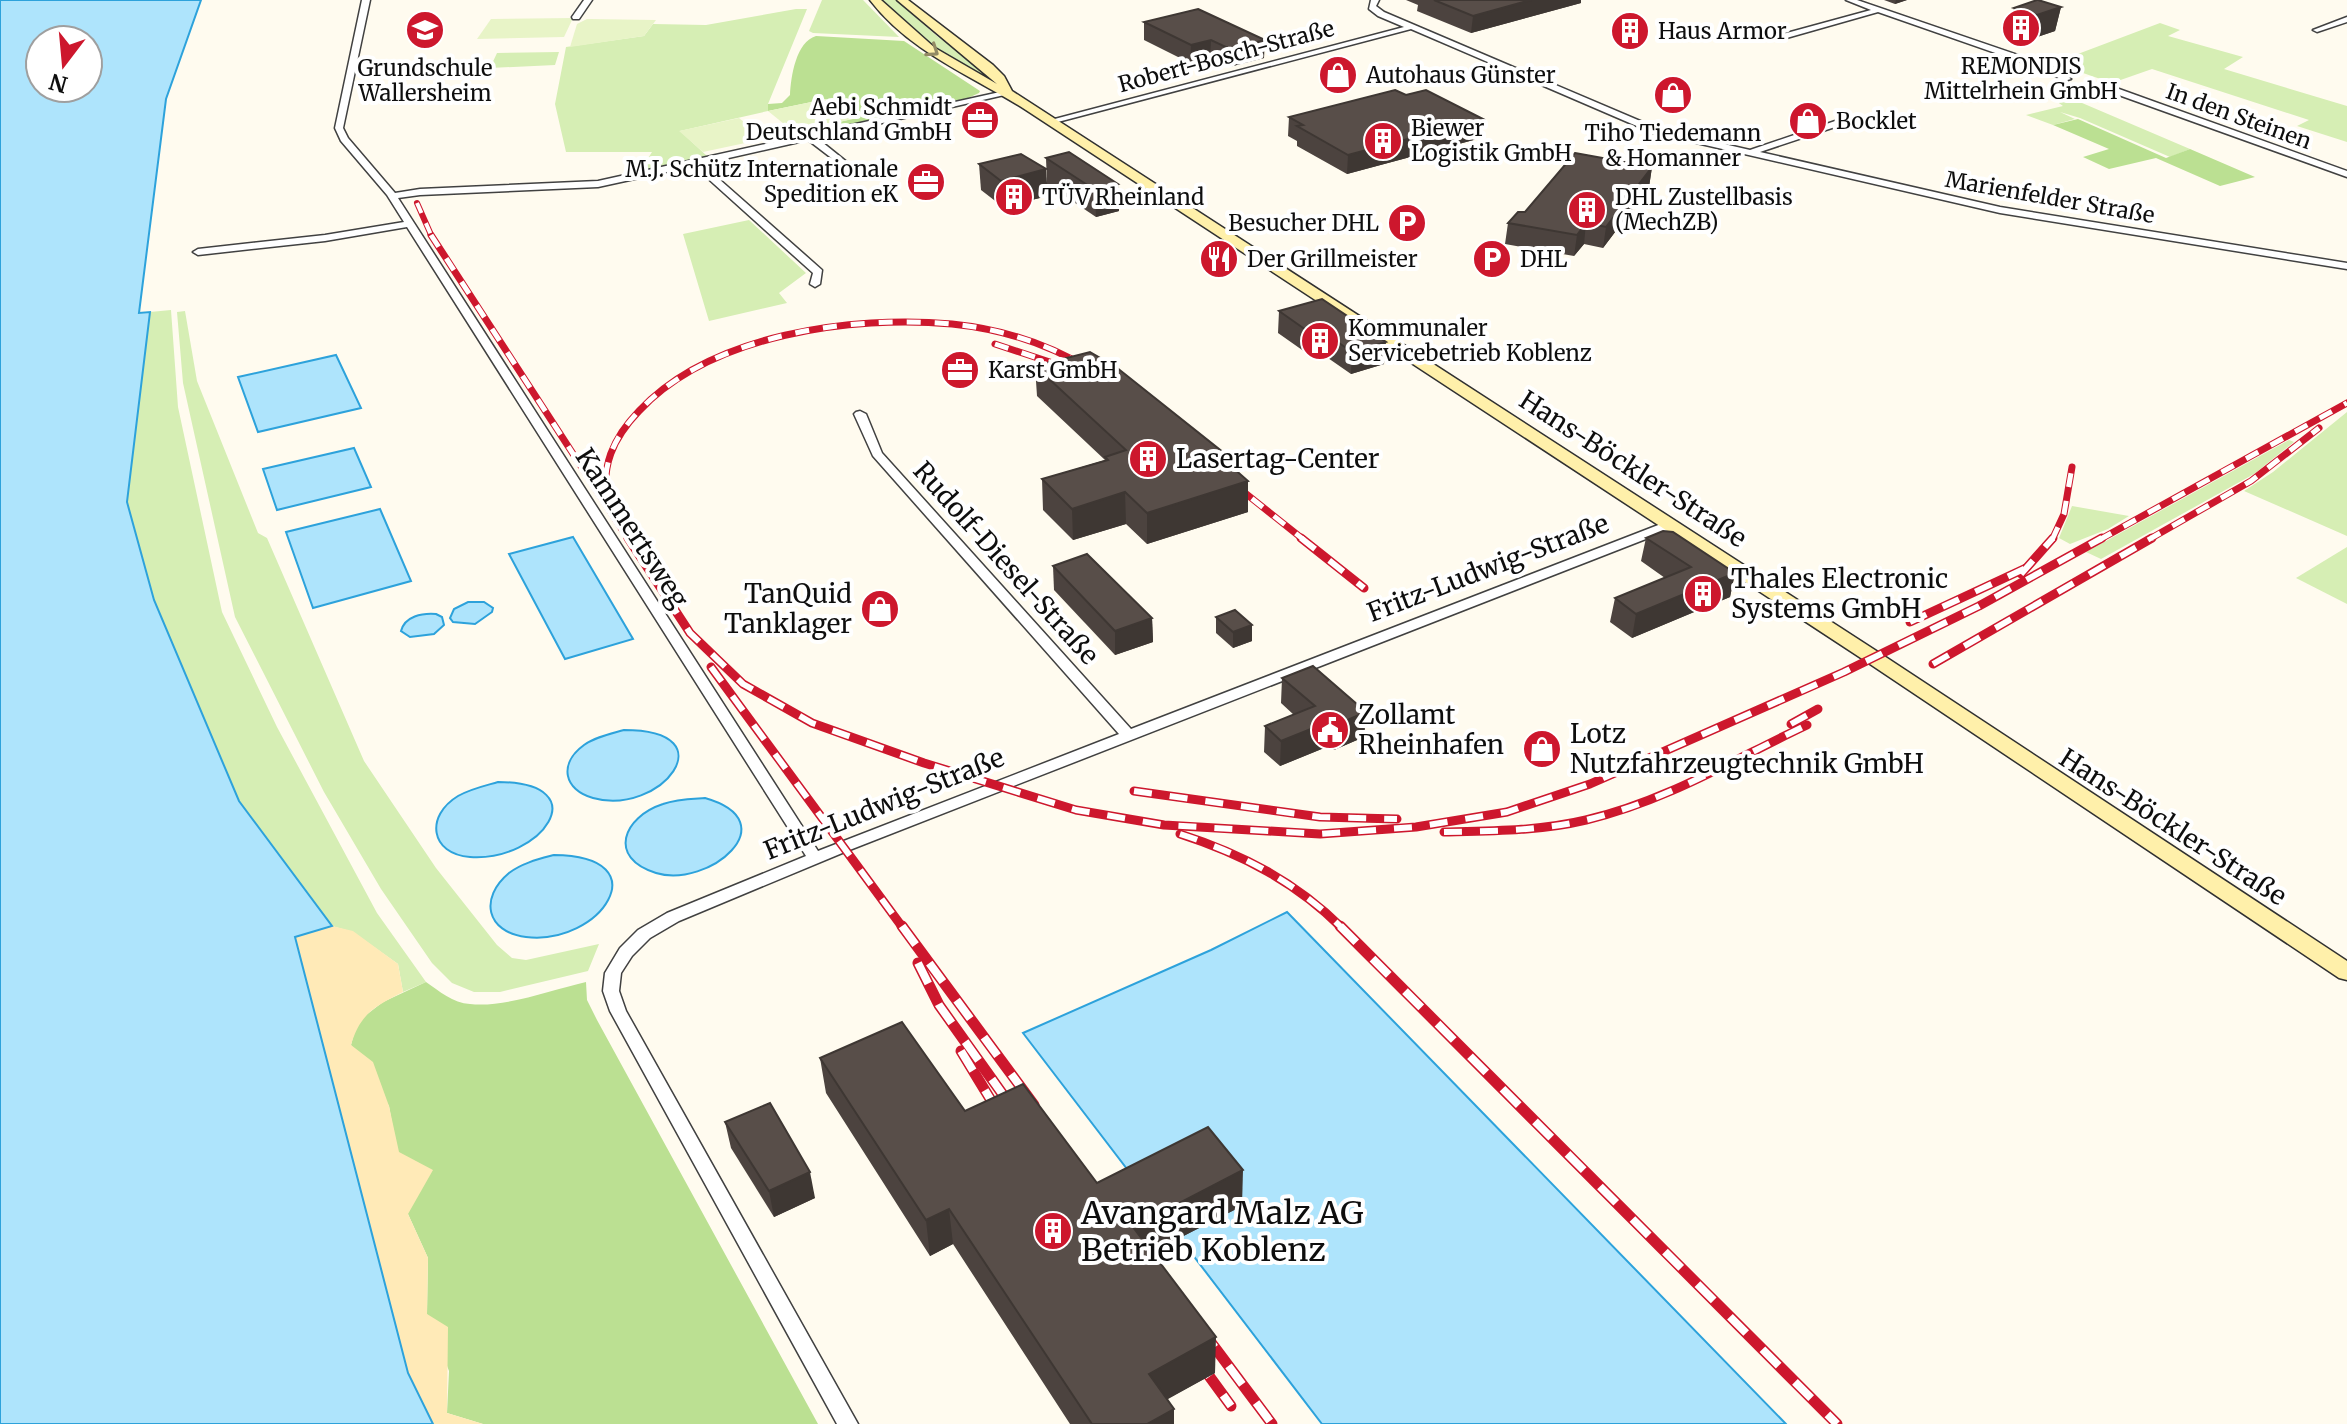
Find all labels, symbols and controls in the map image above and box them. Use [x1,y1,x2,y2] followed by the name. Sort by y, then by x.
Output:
[2000,7,2042,49] building icon: REMONDIS Mittelrhein GmbH
[404,9,446,51] school or university icon: Grundschule Wallersheim
[1609,10,1651,52] building icon: Haus Armor
[1115,14,1337,98] street label: Robert-Bosch-Straße
[1658,17,1787,45] place label: Haus Armor
[24,24,104,104] north arrow
[924,41,939,56] one-way arrow
[1924,52,2118,105] place label: REMONDIS Mittelrhein GmbH
[357,54,492,107] place label: Grundschule Wallersheim
[1317,54,1359,96] shop icon: Autohaus Günster
[1365,61,1556,89] place label: Autohaus Günster
[46,67,71,99] text: N
[1652,74,1694,116] shop icon: Tiho Tiedemann & Homanner
[2163,77,2316,155] street label: In den Steinen
[746,93,952,146] place label: Aebi Schmidt Deutschland GmbH
[959,99,1001,141] office icon: Aebi Schmidt Deutschland GmbH
[1787,100,1829,142] shop icon: Bocklet
[1836,107,1917,135] place label: Bocklet
[1411,114,1572,167] place label: Biewer Logistik GmbH
[1585,119,1762,172] place label: Tiho Tiedemann & Homanner
[1362,120,1404,162] building icon: Biewer Logistik GmbH
[625,155,898,208] place label: M.J. Schütz Internationale Spedition eK
[905,161,947,203] office icon: M.J. Schütz Internationale Spedition eK
[1943,165,2157,229] street label: Marienfelder Straße
[993,176,1035,218] building icon: TÜV Rheinland
[1042,183,1204,211] place label: TÜV Rheinland
[1615,183,1793,236] place label: DHL Zustellbasis (MechZB)
[1566,189,1608,231] building icon: DHL Zustellbasis (MechZB)
[1386,202,1428,244] parking icon: Besucher DHL
[1228,209,1379,237] place label: Besucher DHL
[1198,238,1240,280] restaurant icon: Der Grillmeister
[1471,238,1513,280] parking icon: DHL
[1247,245,1418,273] place label: Der Grillmeister
[1520,245,1568,273] place label: DHL
[1348,314,1592,367] place label: Kommunaler Servicebetrieb Koblenz
[1299,320,1341,362] building icon: Kommunaler Servicebetrieb Koblenz
[939,349,981,391] office icon: Karst GmbH
[988,356,1117,384] place label: Karst GmbH
[1514,383,1753,554] street label: Hans-Böckler-Straße
[1127,438,1169,480] building icon: Lasertag-Center
[569,442,696,614] street label: Kammertsweg
[1176,442,1380,475] place label: Lasertag-Center
[907,454,1106,671] street label: Rudolf-Diesel-Straße
[1362,506,1613,629] street label: Fritz-Ludwig-Straße
[1731,562,1948,625] place label: Thales Electronic Systems GmbH
[1682,573,1724,615] building icon: Thales Electronic Systems GmbH
[724,577,852,640] place label: TanQuid Tanklager
[859,588,901,630] shop icon: TanQuid Tanklager
[1358,698,1504,761] place label: Zollamt Rheinhafen
[1309,709,1351,751] public building icon: Zollamt Rheinhafen
[1570,717,1924,780] place label: Lotz Nutzfahrzeugtechnik GmbH
[1521,728,1563,770] shop icon: Lotz Nutzfahrzeugtechnik GmbH
[759,740,1009,867] street label: Fritz-Ludwig-Straße
[2054,741,2293,912] street label: Hans-Böckler-Straße
[1080,1193,1363,1270] place label: Avangard Malz AG Betrieb Koblenz
[1032,1210,1074,1252] building icon: Avangard Malz AG Betrieb Koblenz

